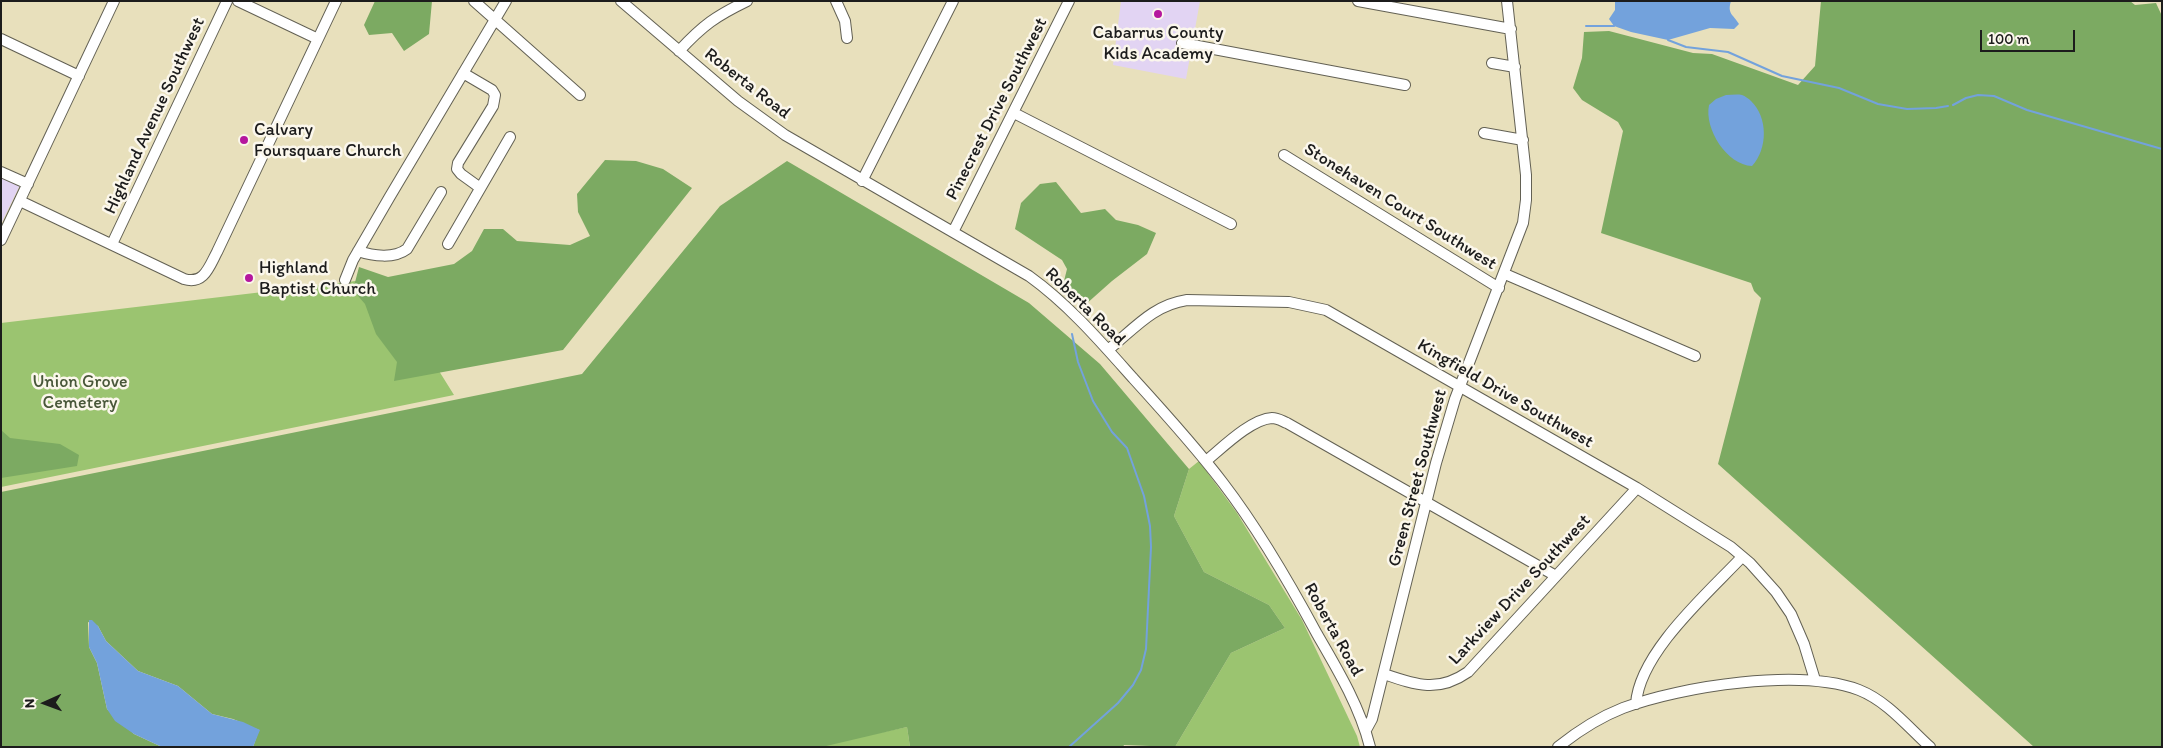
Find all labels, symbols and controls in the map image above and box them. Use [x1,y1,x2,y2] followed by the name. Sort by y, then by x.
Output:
[1152,8,1164,20] marker: Cabarrus County Kids Academy
[100,14,210,218] street label: Highland Avenue Southwest
[942,14,1052,204] street label: Pinecrest Drive Southwest
[1983,20,2078,52] scale bar
[1092,22,1224,64] place label: Cabarrus County Kids Academy
[1988,30,2029,48] text: 100 m
[700,44,794,124] street label: Roberta Road
[254,119,401,162] place label: Calvary Foursquare Church
[238,134,250,146] marker: Calvary Foursquare Church
[1300,139,1500,275] street label: Stonehaven Court Southwest
[259,257,376,300] place label: Highland Baptist Church
[1040,263,1130,351] street label: Roberta Road
[243,272,255,284] marker: Highland Baptist Church
[1413,335,1597,453] street label: Kingfield Drive Southwest
[32,371,128,414] park label: Union Grove Cemetery
[1384,387,1452,569] street label: Green Street Southwest
[1445,510,1595,670] street label: Larkview Drive Southwest
[1298,579,1368,681] street label: Roberta Road
[20,678,70,728] north arrow
[21,699,38,709] text: N

